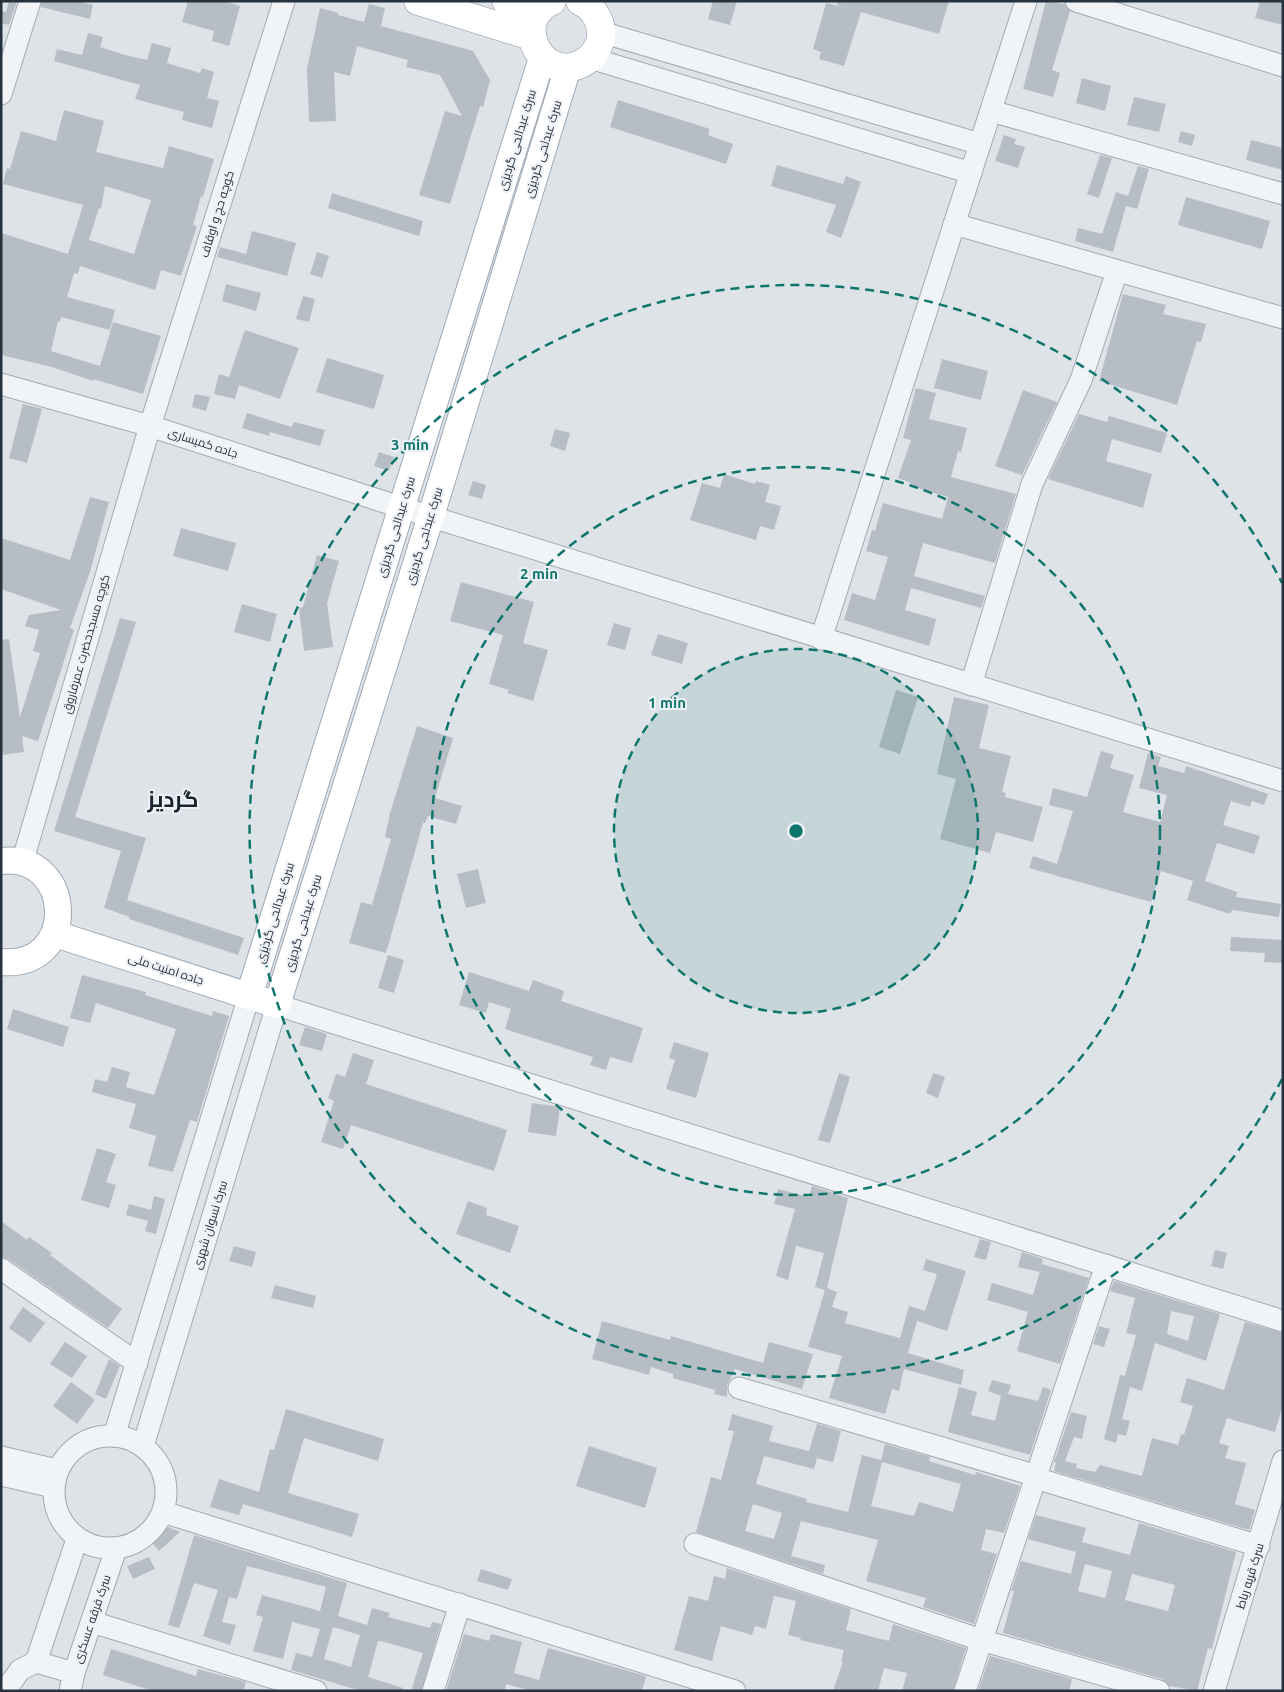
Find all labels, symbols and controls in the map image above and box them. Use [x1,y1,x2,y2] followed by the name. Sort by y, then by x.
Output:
[495,88,539,192] street label: سرک عبدالحی گردیزی
[521,98,565,200] street label: سرک عبدلحی گردیزی
[197,169,239,260] street label: کوچه حج و اوقاف
[166,425,240,461] street label: جاده کمیساری
[391,436,429,453] text: 3 min
[374,475,418,579] street label: سرک عبدالحی گردیزی
[402,485,446,587] street label: سرک عبدلحی گردیزی
[520,565,558,582] text: 2 min
[59,573,115,716] street label: کوچه مسجدحضرت عمرفاروق
[648,694,686,711] text: 1 min
[147,786,198,813] district label: گردیز
[787,822,805,840] centre of rings
[253,861,297,965] street label: سرک عبدالحی گردیزی
[281,872,325,974] street label: سرک عبدلحی گردیزی
[127,950,205,988] street label: جاده امنیت ملی
[190,1179,230,1271] street label: سرک نسوان شهری
[1233,1541,1267,1611] street label: سرک قریه رباط
[70,1573,114,1665] street label: سرک فرقه عسکری

